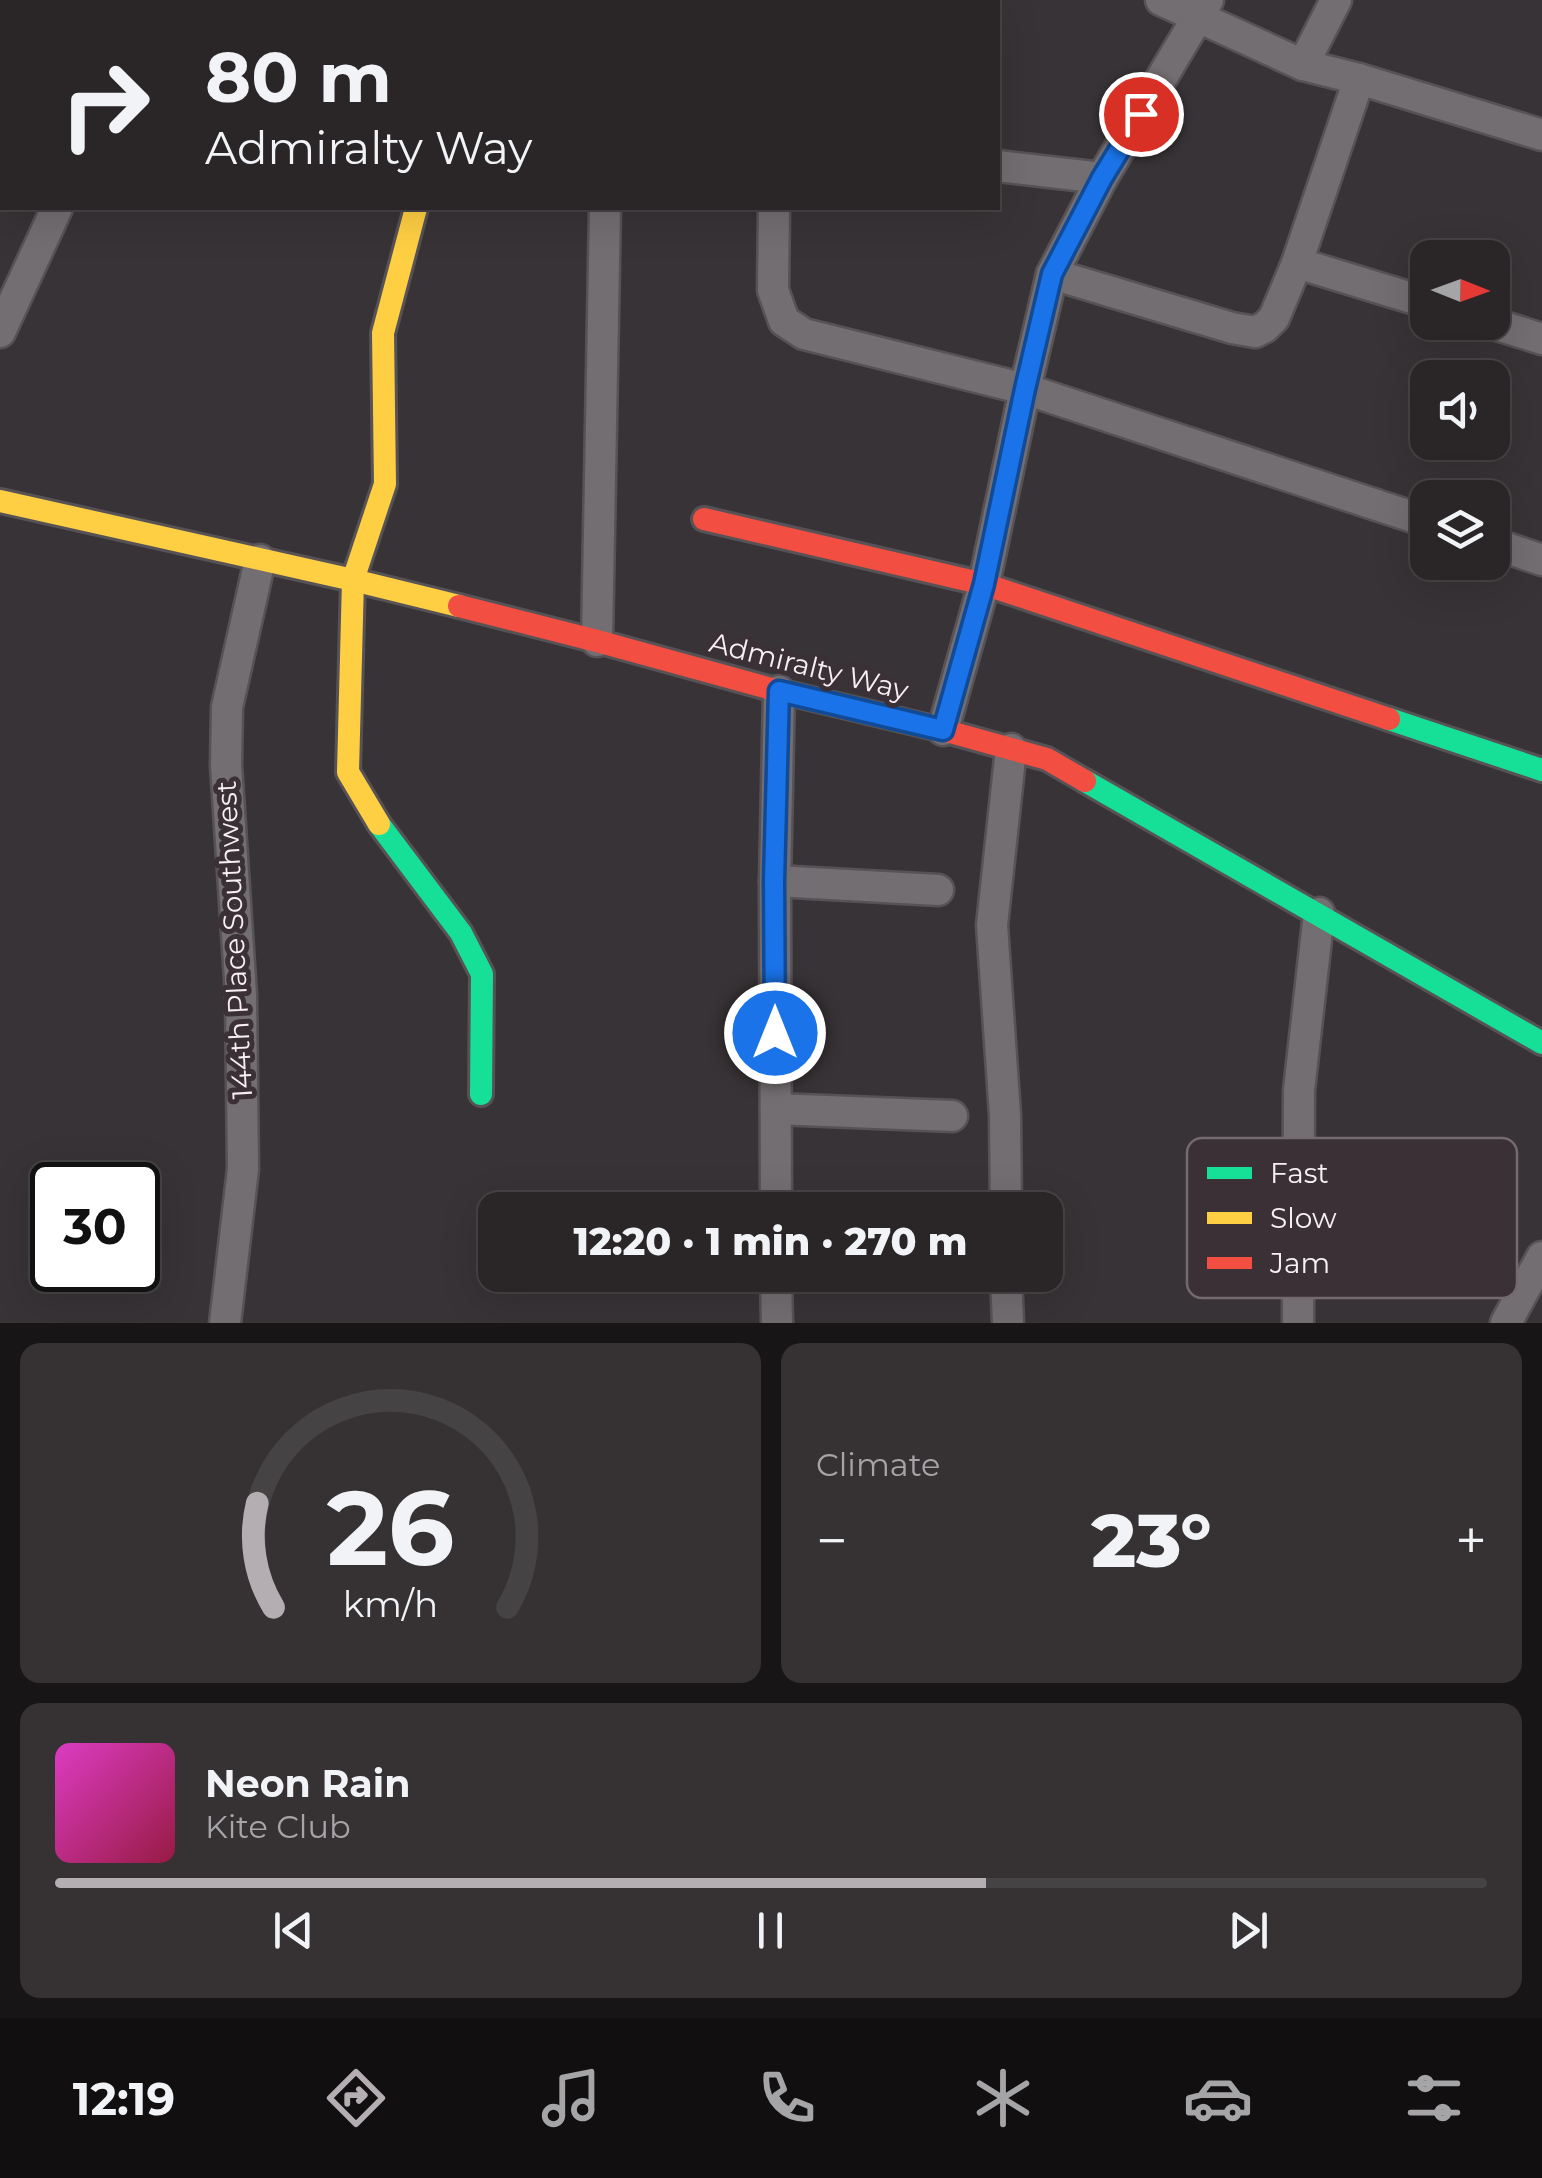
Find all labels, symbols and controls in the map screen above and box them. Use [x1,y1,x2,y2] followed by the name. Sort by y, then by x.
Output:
[205,34,392,120] text: 80 m
[40,40,170,170] icon: right
[1099,72,1184,157] pin
[1114,87,1169,142] icon: arrive
[205,120,532,175] text: Admiralty Way
[1410,240,1510,340] north arrow
[1410,240,1510,580] map controls
[1410,360,1510,460] button: sound
[1410,480,1510,580] button: layers
[706,625,913,707] street label: Admiralty Way
[209,780,259,1100] street label: 144th Place Southwest
[723,981,827,1085] position arrow
[1187,1138,1517,1298] legend
[1270,1156,1329,1190] text: Fast
[30,1162,160,1292] speed limit sign: 30
[1270,1201,1337,1235] text: Slow
[574,1218,967,1265] text: 12:20 · 1 min · 270 m
[1269,1246,1330,1280] text: Jam
[816,1445,940,1484] text: Climate
[327,1464,454,1591] text: 26
[1091,1494,1212,1586] text: 23°
[816,1507,848,1574] text: −
[1455,1507,1487,1574] text: +
[343,1582,438,1626] text: km/h
[205,1760,410,1807] text: Neon Rain
[205,1807,351,1846] text: Kite Club
[266,1903,321,1958] icon: previous
[743,1903,798,1958] icon: pause
[1221,1903,1276,1958] icon: next
[321,2063,391,2133] icon: directions
[536,2063,606,2133] icon: music
[752,2063,822,2133] icon: phone
[968,2063,1038,2133] icon: climate
[1183,2063,1253,2133] icon: car
[1399,2063,1469,2133] icon: filters
[73,2071,175,2126] text: 12:19

